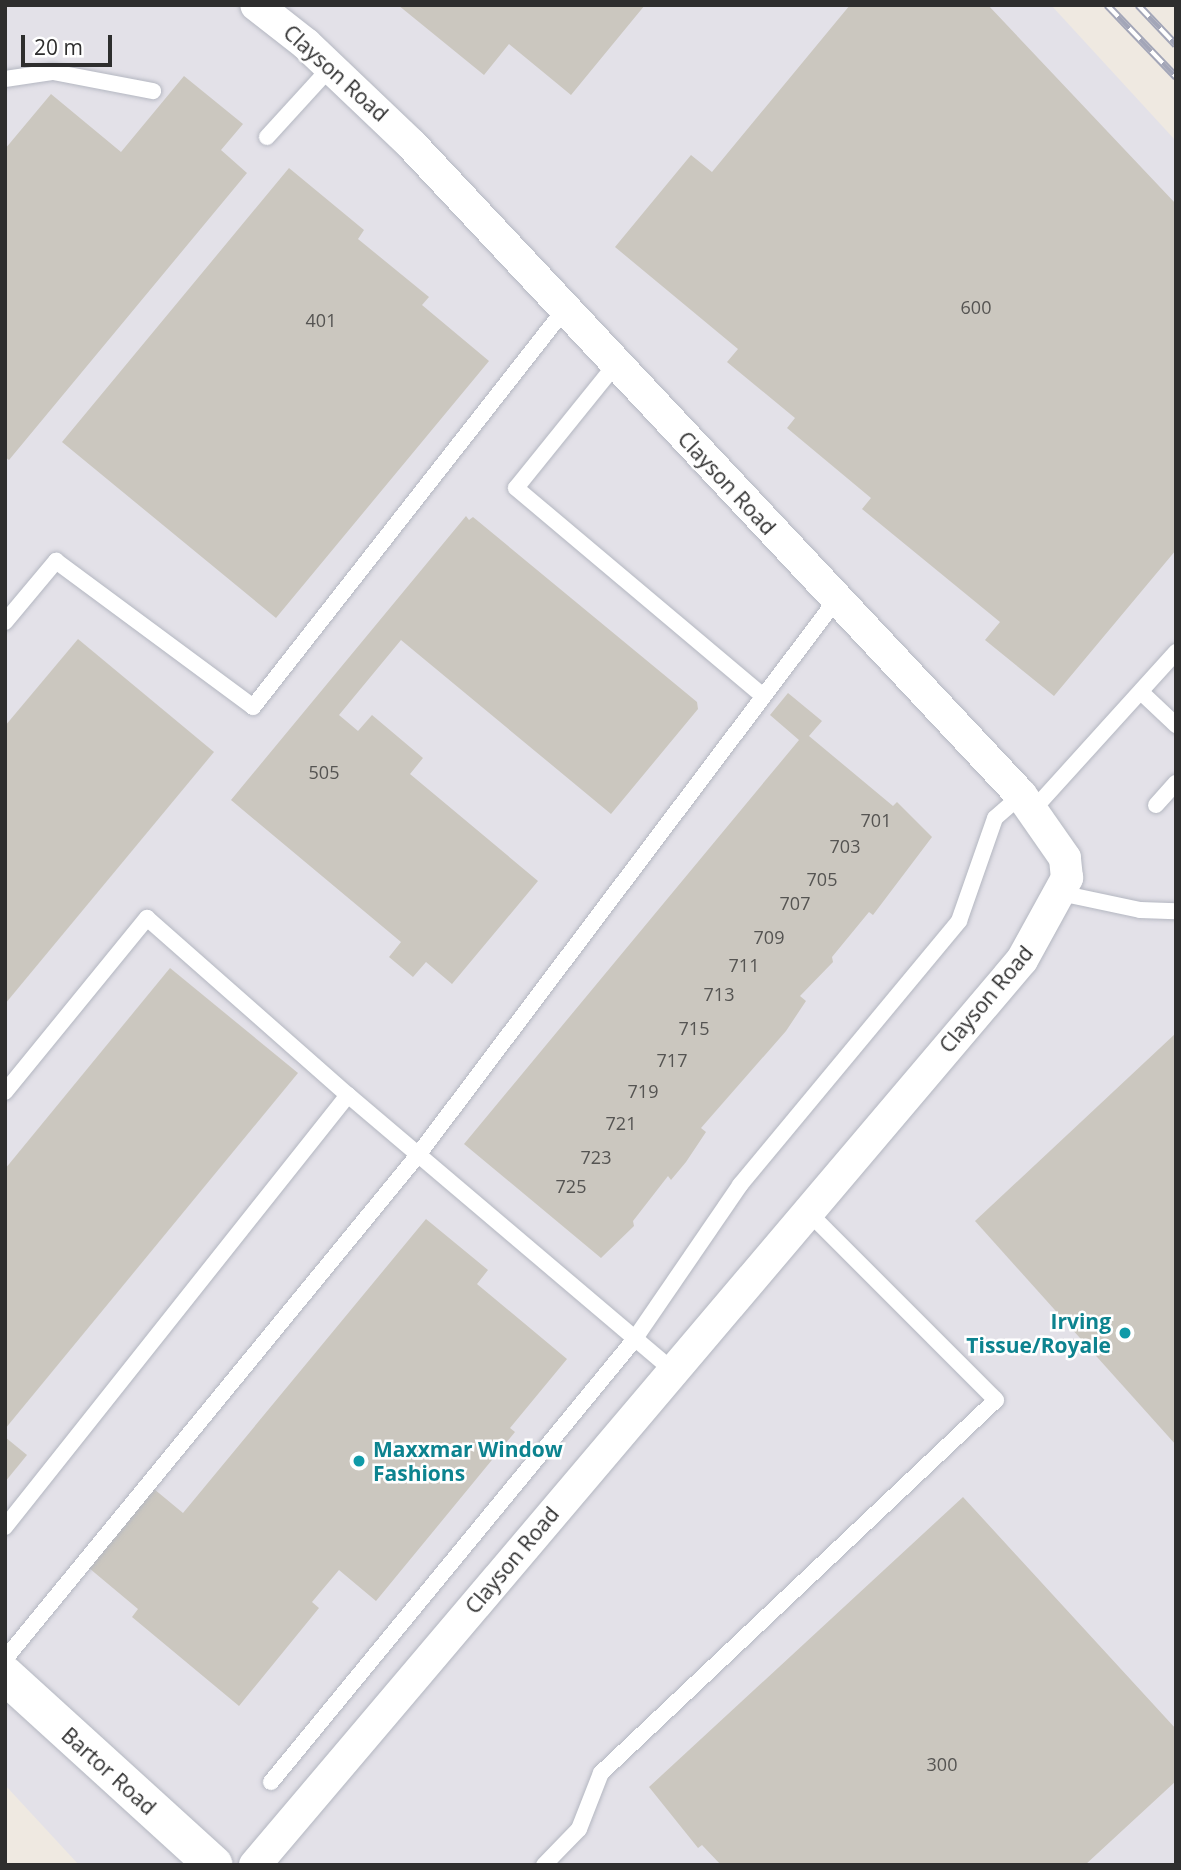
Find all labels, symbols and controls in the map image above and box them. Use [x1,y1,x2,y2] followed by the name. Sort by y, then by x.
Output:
[279,20,393,126] street label: Clayson Road
[24,21,116,65] scale bar
[34,33,83,61] text: 20 m
[961,296,991,318] house number: 600
[306,309,336,331] house number: 401
[673,426,781,540] street label: Clayson Road
[309,761,339,783] house number: 505
[861,809,891,831] house number: 701
[830,835,860,857] house number: 703
[807,868,837,890] house number: 705
[780,892,810,914] house number: 707
[754,926,784,948] house number: 709
[934,940,1038,1058] street label: Clayson Road
[729,954,759,976] house number: 711
[704,983,734,1005] house number: 713
[679,1017,709,1039] house number: 715
[657,1049,687,1071] house number: 717
[628,1080,658,1102] house number: 719
[606,1112,636,1134] house number: 721
[581,1146,611,1168] house number: 723
[556,1175,586,1197] house number: 725
[966,1308,1111,1358] place label: Irving Tissue/Royale
[1117,1325,1133,1341] marker: Irving Tissue/Royale
[373,1436,563,1486] place label: Maxxmar Window Fashions
[351,1453,367,1469] marker: Maxxmar Window Fashions
[460,1501,564,1619] street label: Clayson Road
[57,1722,161,1820] street label: Bartor Road
[927,1753,957,1775] house number: 300

